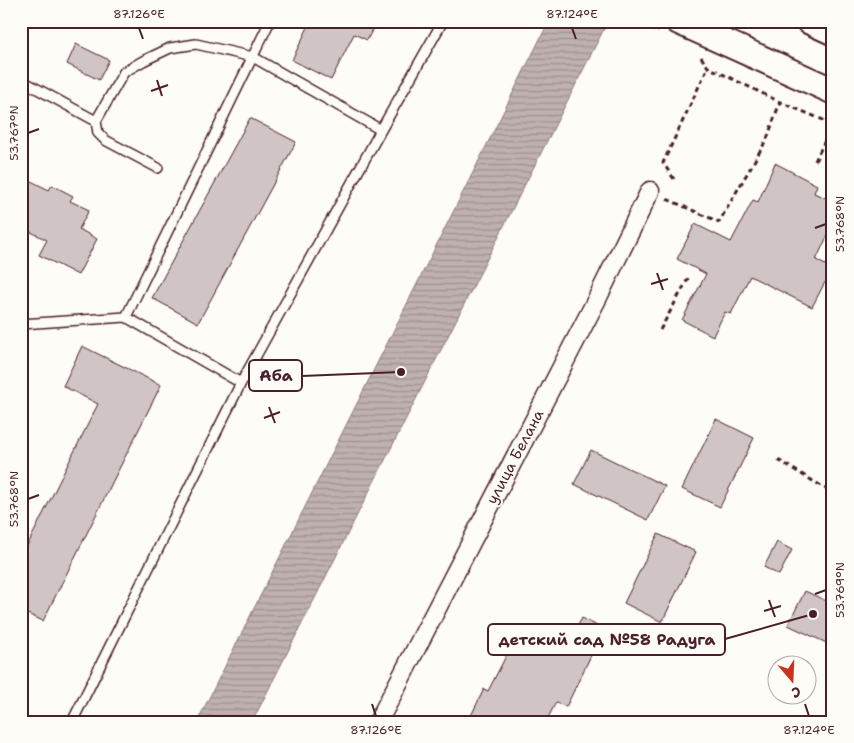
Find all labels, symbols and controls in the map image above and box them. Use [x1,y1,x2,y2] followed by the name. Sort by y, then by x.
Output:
[113,6,165,22] text: 87.126°E
[546,6,598,22] text: 87.124°E
[6,105,22,161] text: 53.767°N
[832,196,848,252] text: 53.768°N
[249,360,302,391] callout: Аба
[259,365,293,386] text: Аба
[482,406,549,508] street label: улица Белана
[6,471,22,527] text: 53.768°N
[832,562,848,618] text: 53.769°N
[488,624,725,655] callout: детский сад №58 Радуга
[499,629,716,650] text: детский сад №58 Радуга
[766,656,816,706] north arrow
[789,682,803,702] text: С
[350,722,402,738] text: 87.126°E
[783,722,835,738] text: 87.124°E

